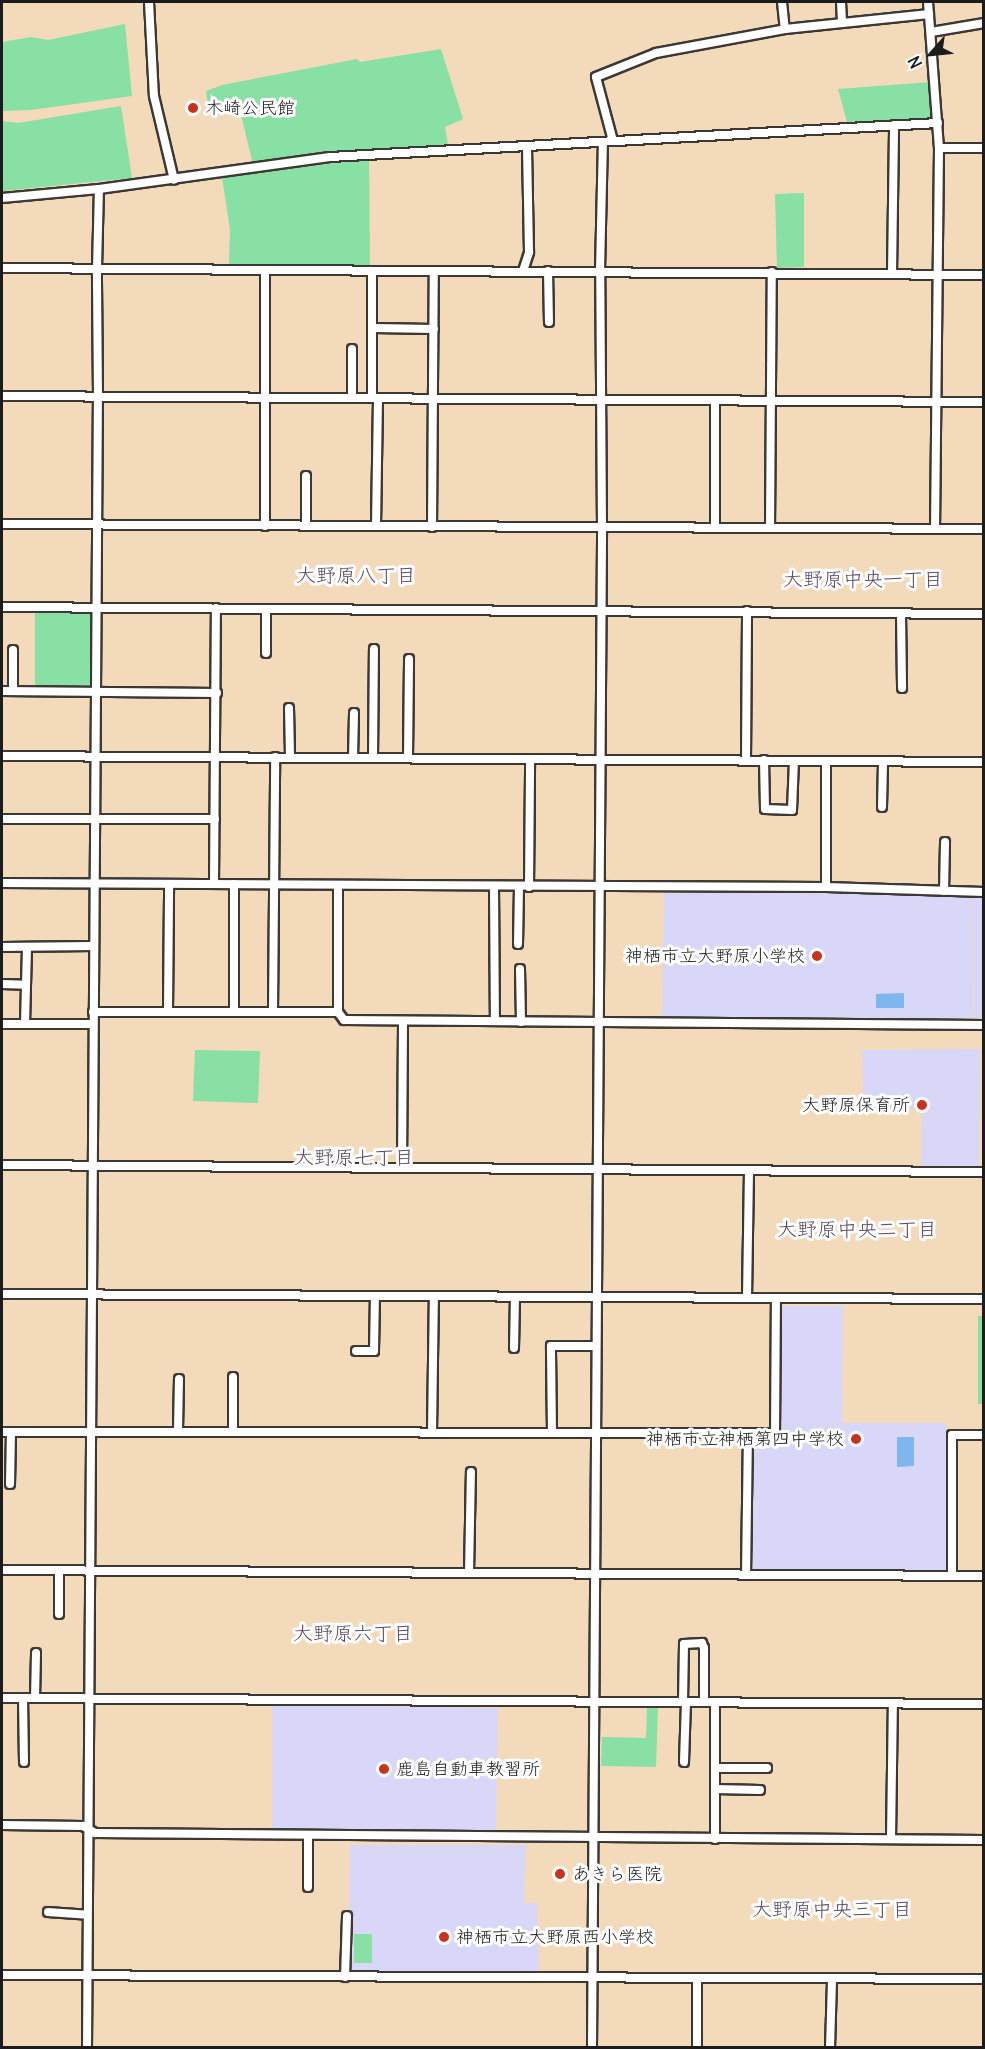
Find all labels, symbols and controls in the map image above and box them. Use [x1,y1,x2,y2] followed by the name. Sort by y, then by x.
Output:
[901,24,961,84] north arrow
[904,53,926,72] text: N
[205,97,295,119] place label: 木崎公民館
[186,101,200,115] marker: 木崎公民館
[296,562,416,586] district label: 大野原八丁目
[783,566,943,590] district label: 大野原中央一丁目
[625,945,805,967] place label: 神栖市立大野原小学校
[810,949,824,963] marker: 神栖市立大野原小学校
[802,1094,910,1116] place label: 大野原保育所
[915,1098,929,1112] marker: 大野原保育所
[294,1144,414,1168] district label: 大野原七丁目
[777,1216,937,1240] district label: 大野原中央二丁目
[646,1428,844,1450] place label: 神栖市立神栖第四中学校
[849,1432,863,1446] marker: 神栖市立神栖第四中学校
[293,1620,413,1644] district label: 大野原六丁目
[396,1758,540,1780] place label: 鹿島自動車教習所
[377,1762,391,1776] marker: 鹿島自動車教習所
[572,1863,662,1885] place label: あきら医院
[553,1867,567,1881] marker: あきら医院
[752,1896,912,1920] district label: 大野原中央三丁目
[456,1926,654,1948] place label: 神栖市立大野原西小学校
[437,1930,451,1944] marker: 神栖市立大野原西小学校

